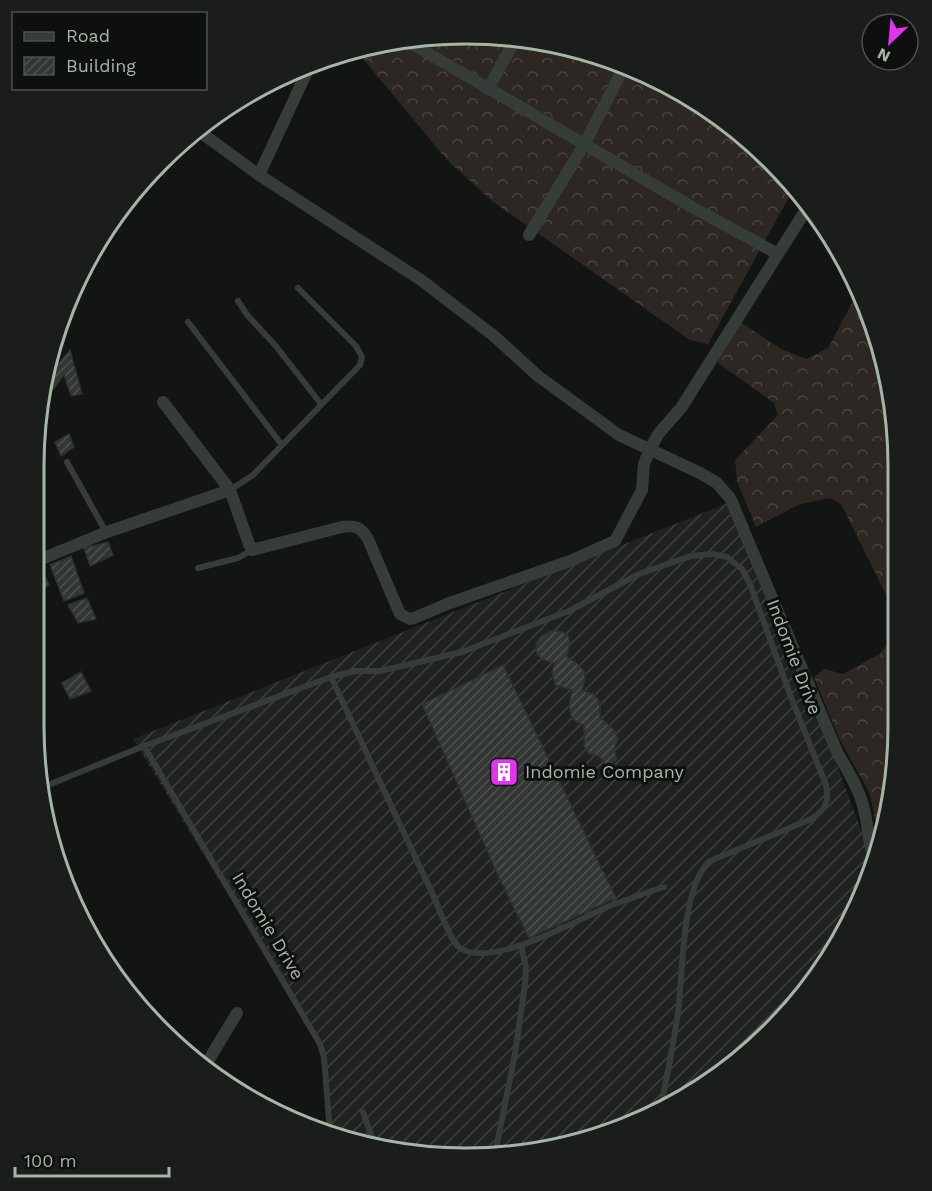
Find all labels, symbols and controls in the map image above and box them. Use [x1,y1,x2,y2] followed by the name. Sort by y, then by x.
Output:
[12,12,207,90] legend
[860,12,920,72] north arrow
[66,25,110,46] text: Road
[874,44,893,66] text: N
[66,55,136,76] text: Building
[763,596,826,717] street label: Indomie Drive
[488,756,520,788] building icon: Indomie Company
[525,761,685,782] place label: Indomie Company
[228,868,309,983] street label: Indomie Drive
[15,1140,170,1178] scale bar
[24,1150,77,1171] text: 100 m

